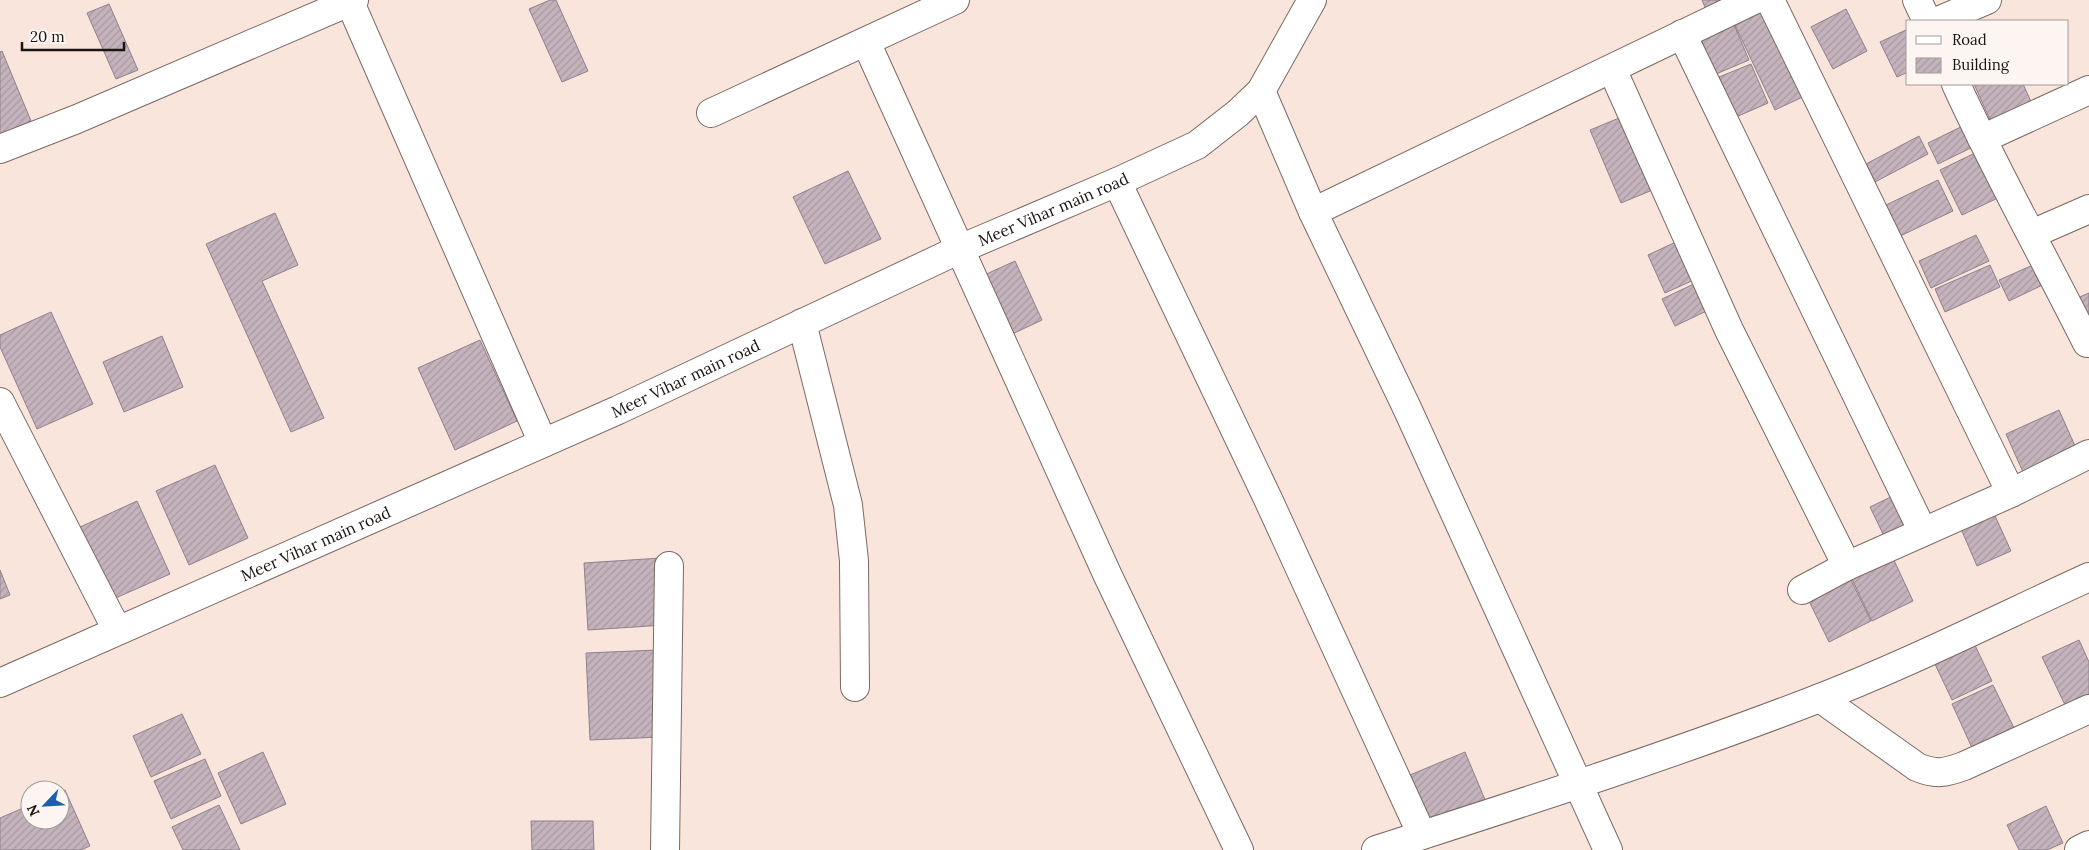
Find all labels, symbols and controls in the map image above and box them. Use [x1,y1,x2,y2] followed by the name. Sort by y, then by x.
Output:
[22,20,125,52] scale bar
[1906,20,2069,85] legend
[30,27,65,46] text: 20 m
[1952,30,1987,49] text: Road
[1952,55,2010,74] text: Building
[975,168,1132,250] street label: Meer Vihar main road
[608,335,763,422] street label: Meer Vihar main road
[238,502,394,585] street label: Meer Vihar main road
[20,780,70,830] north arrow
[23,802,44,819] text: N

